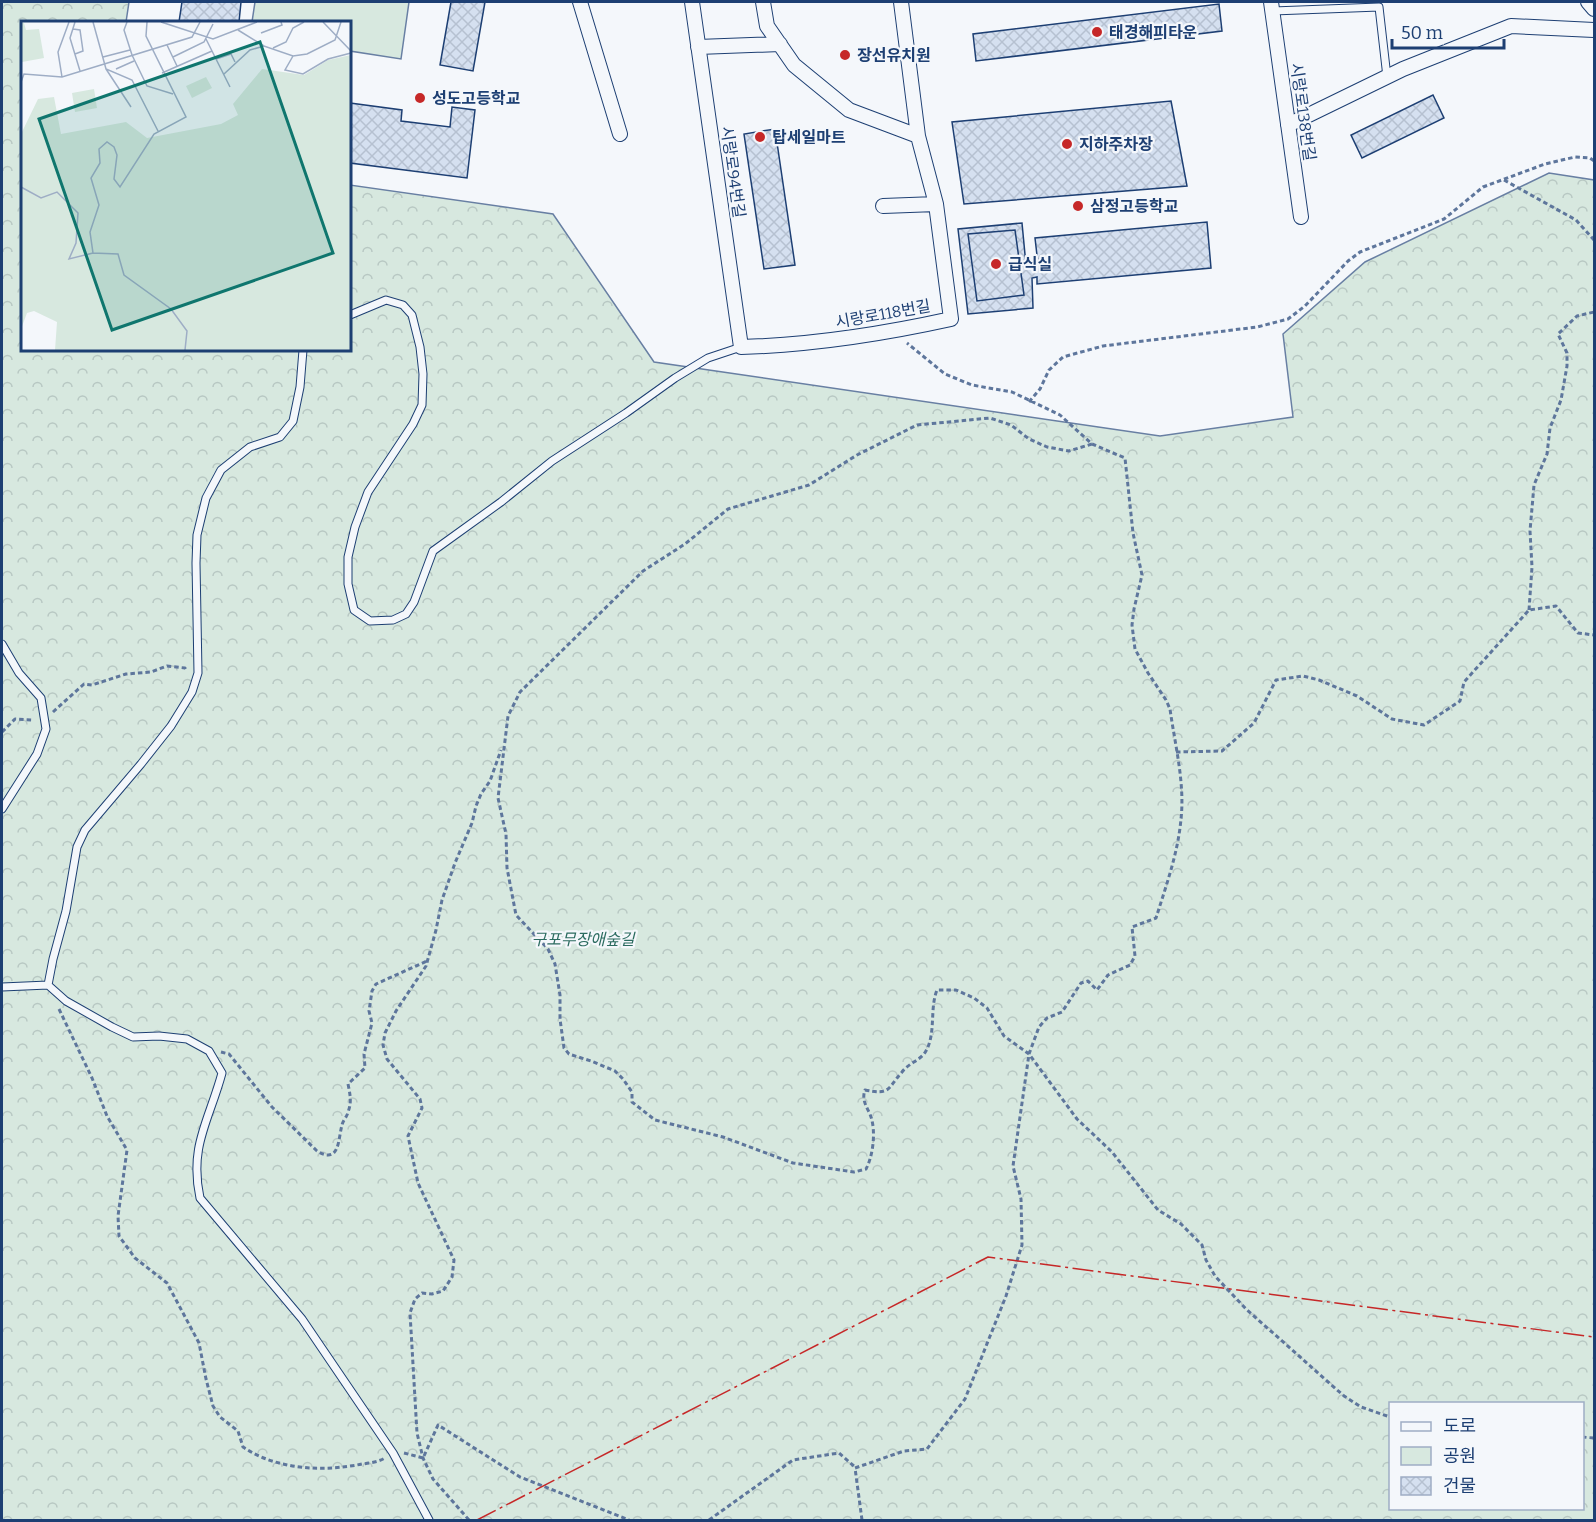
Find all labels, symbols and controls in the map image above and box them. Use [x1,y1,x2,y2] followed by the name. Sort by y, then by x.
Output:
[1392,12,1504,50] scale bar
[21,21,351,351] inset map
[1401,22,1443,44] text: 50 m
[1109,23,1197,42] place label: 태경해피타운
[1090,25,1104,39] marker: 태경해피타운
[857,46,931,65] place label: 장선유치원
[838,48,852,62] marker: 장선유치원
[1287,62,1319,162] street label: 시랑로138번길
[432,89,521,108] place label: 성도고등학교
[413,91,427,105] marker: 성도고등학교
[717,125,749,219] street label: 시랑로94번길
[772,128,846,147] place label: 탑세일마트
[753,130,767,144] marker: 탑세일마트
[1079,135,1153,154] place label: 지하주차장
[1060,137,1074,151] marker: 지하주차장
[1090,197,1179,216] place label: 삼정고등학교
[1071,199,1085,213] marker: 삼정고등학교
[1008,255,1052,274] place label: 급식실
[989,257,1003,271] marker: 급식실
[834,296,932,332] street label: 시랑로118번길
[531,930,636,949] park label: 구포무장애숲길
[1389,1402,1584,1510] legend
[1443,1415,1476,1437] text: 도로
[1443,1445,1476,1467] text: 공원
[1443,1475,1476,1497] text: 건물

